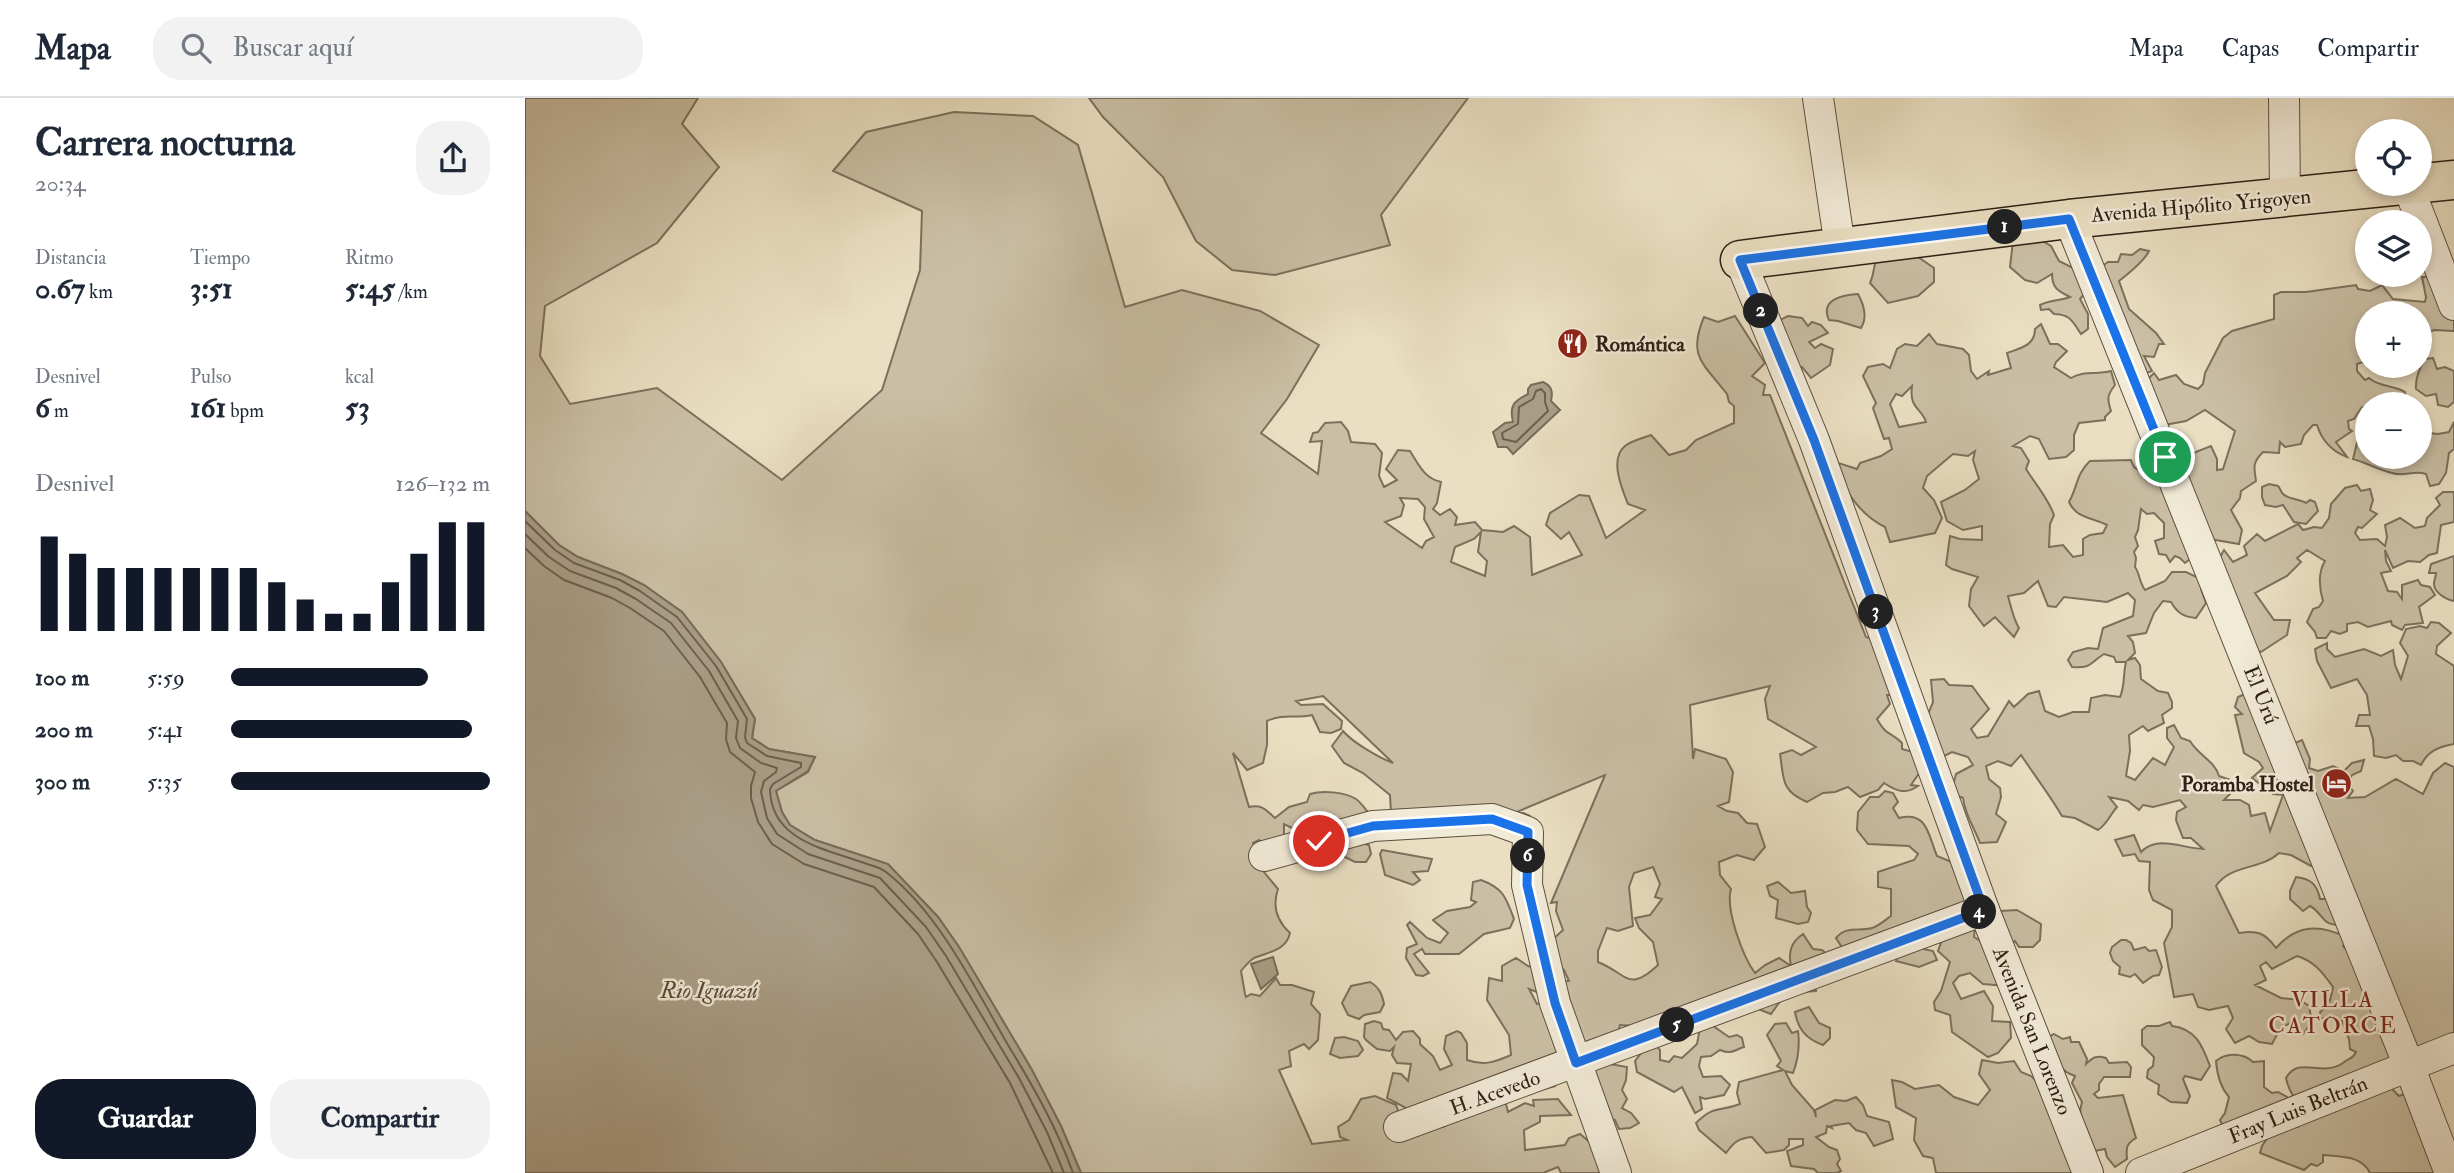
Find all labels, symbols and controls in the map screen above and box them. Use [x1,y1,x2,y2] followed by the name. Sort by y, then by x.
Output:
[153,17,643,80] search box
[35,28,111,69] text: Mapa
[177,29,215,67] icon: search
[233,32,353,64] text: Buscar aquí
[2129,33,2184,64] text: Mapa
[2222,33,2279,64] text: Capas
[2317,33,2419,64] text: Compartir
[35,119,295,167] text: Carrera nocturna
[2355,119,2432,469] map controls
[2355,119,2432,196] button: locate
[416,121,490,195] button: share
[35,169,85,198] text: 20:34
[2089,183,2312,229] street label: Avenida Hipólito Yrigoyen
[1987,209,2023,244] pin: 1
[2355,210,2432,287] button: layers
[2001,214,2008,238] text: 1
[35,246,106,270] text: Distancia
[190,246,250,270] text: Tiempo
[345,246,394,270] text: Ritmo
[35,270,85,307] text: 0.67
[190,270,233,307] text: 3:51
[345,270,395,307] text: 5:45
[85,280,113,304] text: km
[395,280,428,304] text: /km
[1743,294,1779,328] pin: 2
[1756,298,1765,322] text: 2
[2355,301,2432,378] button: +
[1555,327,1589,361] restaurant icon: Romántica
[1595,331,1686,358] place label: Romántica
[35,365,101,389] text: Desnivel
[190,365,231,389] text: Pulso
[345,365,374,389] text: kcal
[35,389,50,426] text: 6
[190,389,226,426] text: 161
[345,389,370,426] text: 53
[2355,392,2432,469] button: −
[50,399,69,423] text: m
[226,399,264,423] text: bpm
[2135,427,2195,487] pin
[2146,438,2184,476] icon: arrive
[35,469,114,498] text: Desnivel
[396,469,490,498] text: 126–132 m
[1859,594,1893,630] pin: 3
[1872,599,1879,623] text: 3
[2237,662,2285,728] street label: El Urú
[35,663,89,692] text: 100 m
[147,663,185,692] text: 5:59
[35,715,93,744] text: 200 m
[147,715,183,744] text: 5:41
[35,767,90,796] text: 300 m
[147,767,182,796] text: 5:35
[2320,767,2354,801] hotel icon: Poramba Hostel
[2181,771,2315,798] place label: Poramba Hostel
[1289,811,1349,871] pin
[1300,822,1338,860] icon: check
[1511,838,1545,874] pin: 6
[1523,843,1532,867] text: 6
[1961,894,1997,930] pin: 4
[1973,899,1984,923] text: 4
[1986,942,2078,1119] street label: Avenida San Lorenzo
[659,976,759,1005] water label: Rio Iguazú
[2268,985,2398,1040] district label: VILLA CATORCE
[1659,1007,1695,1042] pin: 5
[1672,1012,1681,1036] text: 5
[1446,1064,1544,1122] street label: H. Acevedo
[2224,1070,2372,1150] street label: Fray Luis Beltrán
[35,1079,256,1159] button: Guardar
[270,1079,490,1159] button: Compartir

